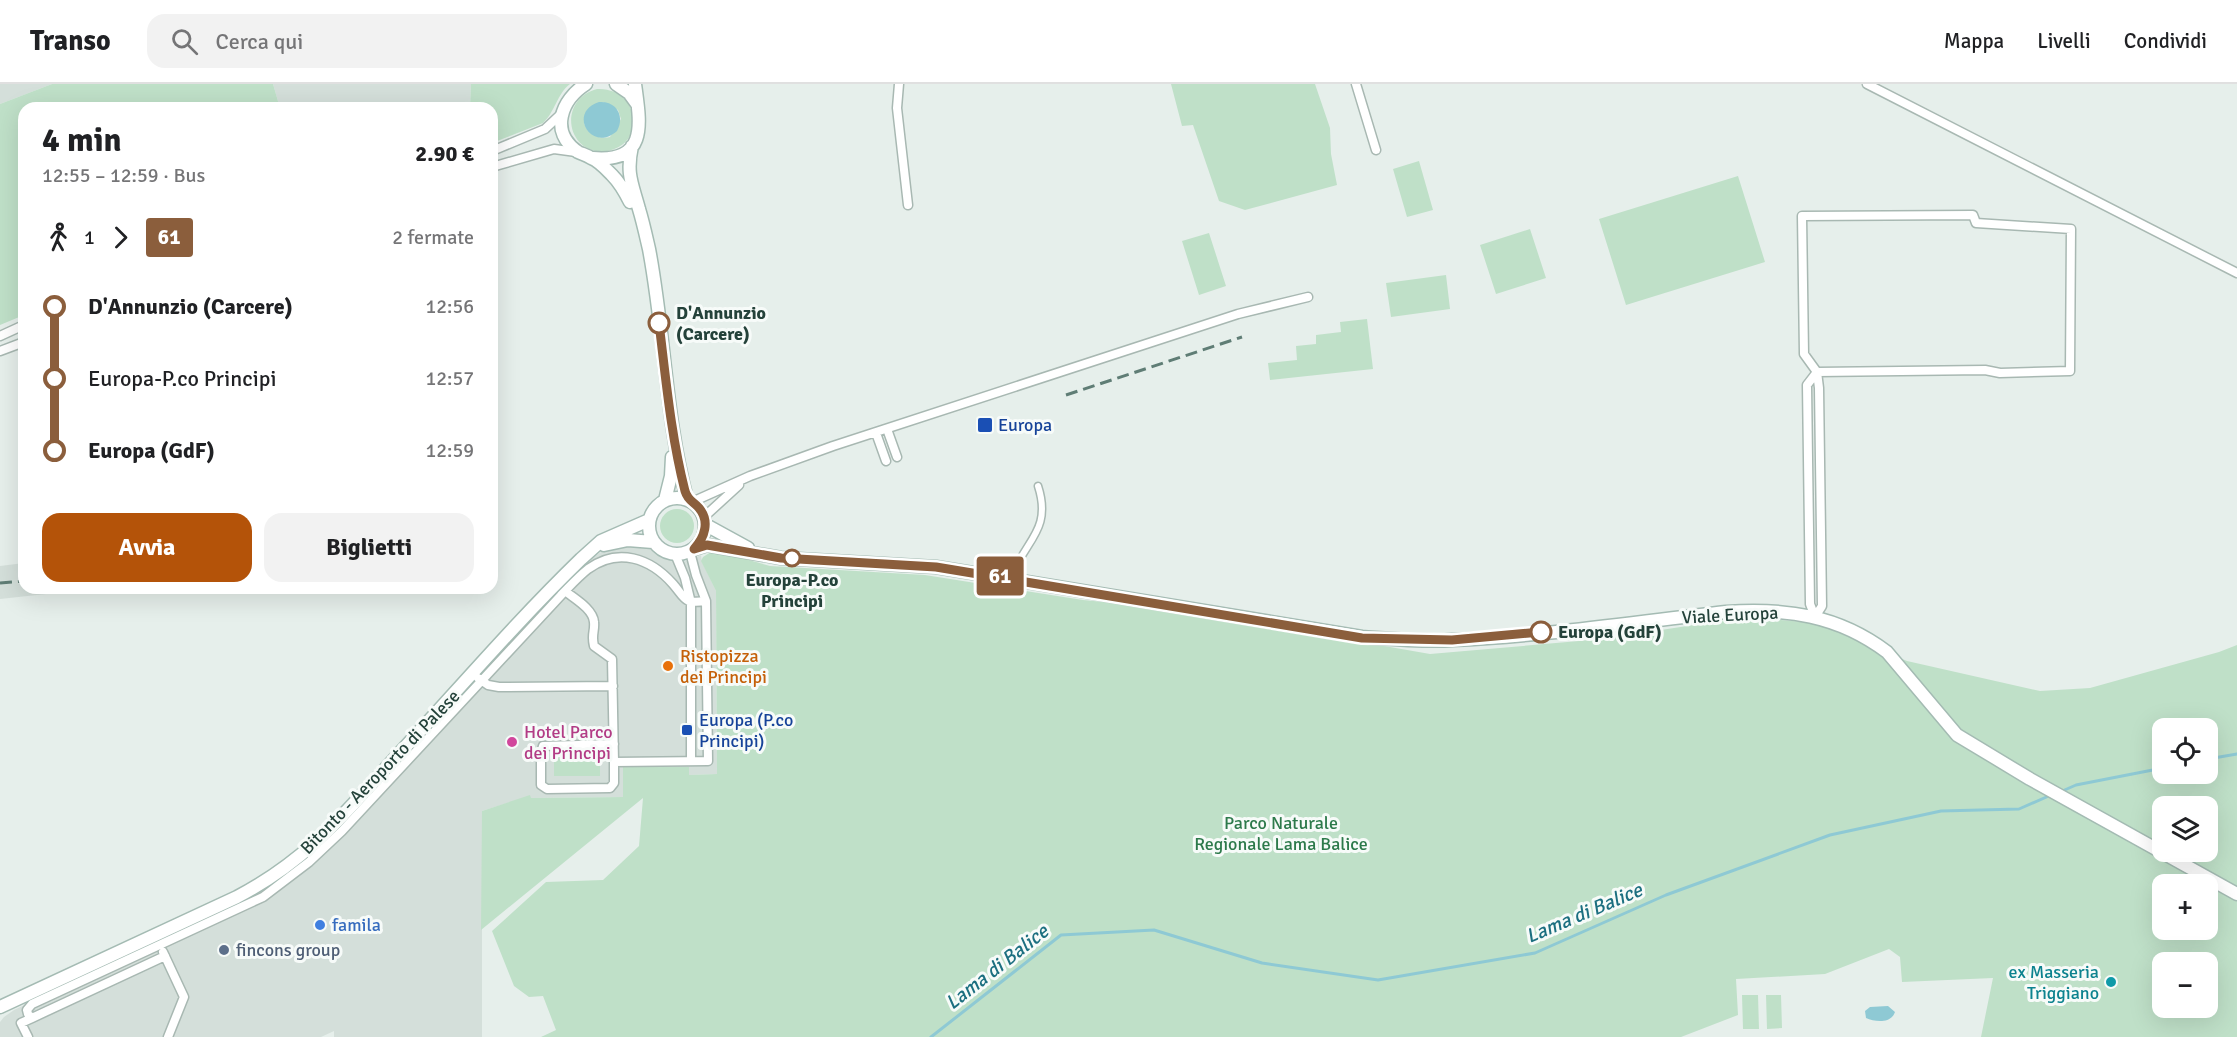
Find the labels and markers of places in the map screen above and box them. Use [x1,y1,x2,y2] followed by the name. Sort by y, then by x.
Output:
[676,302,766,345] place label: D'Annunzio (Carcere)
[648,312,670,334] marker: D'Annunzio (Carcere)
[998,414,1052,436] place label: Europa
[976,416,994,434] marker: Europa
[783,549,801,567] marker: Europa-P.co Principi
[746,569,839,612] place label: Europa-P.co Principi
[1530,621,1552,643] marker: Europa (GdF)
[1558,621,1662,643] place label: Europa (GdF)
[680,645,767,688] place label: Ristopizza dei Principi
[661,659,675,673] marker: Ristopizza dei Principi
[699,709,793,752] place label: Europa (P.co Principi)
[524,721,613,764] place label: Hotel Parco dei Principi
[680,723,694,737] marker: Europa (P.co Principi)
[505,735,519,749] marker: Hotel Parco dei Principi
[332,914,381,936] place label: famila
[313,918,327,932] marker: famila
[236,939,340,961] place label: fincons group
[217,943,231,957] marker: fincons group
[2008,961,2099,1004] place label: ex Masseria Triggiano
[2104,975,2118,989] marker: ex Masseria Triggiano

